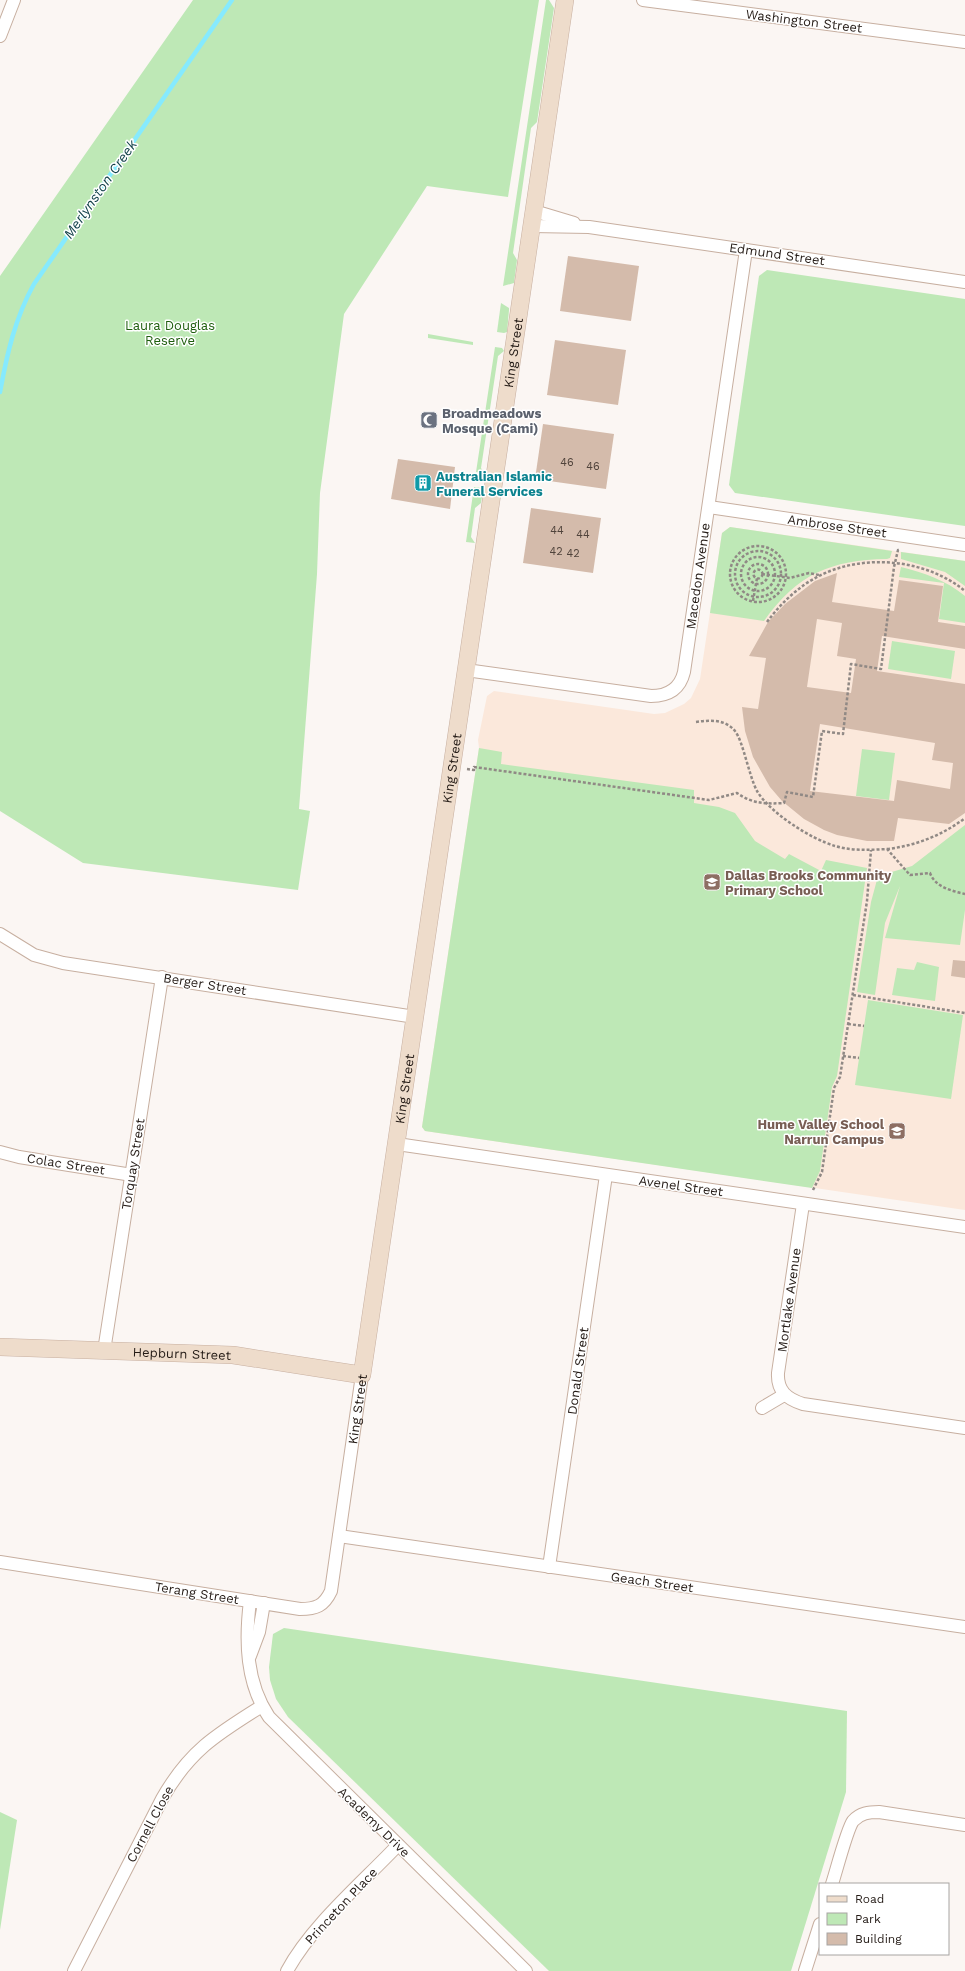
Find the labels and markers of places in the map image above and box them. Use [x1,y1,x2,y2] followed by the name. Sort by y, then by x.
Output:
[442,406,541,436] place label: Broadmeadows Mosque (Cami)
[419,410,439,430] mosque icon: Broadmeadows Mosque (Cami)
[436,469,553,499] place label: Australian Islamic Funeral Services
[413,473,433,493] building icon: Australian Islamic Funeral Services
[725,868,892,898] place label: Dallas Brooks Community Primary School
[702,872,722,892] school or university icon: Dallas Brooks Community Primary School
[757,1117,885,1147] place label: Hume Valley School Narrun Campus
[887,1121,907,1141] school or university icon: Hume Valley School Narrun Campus

